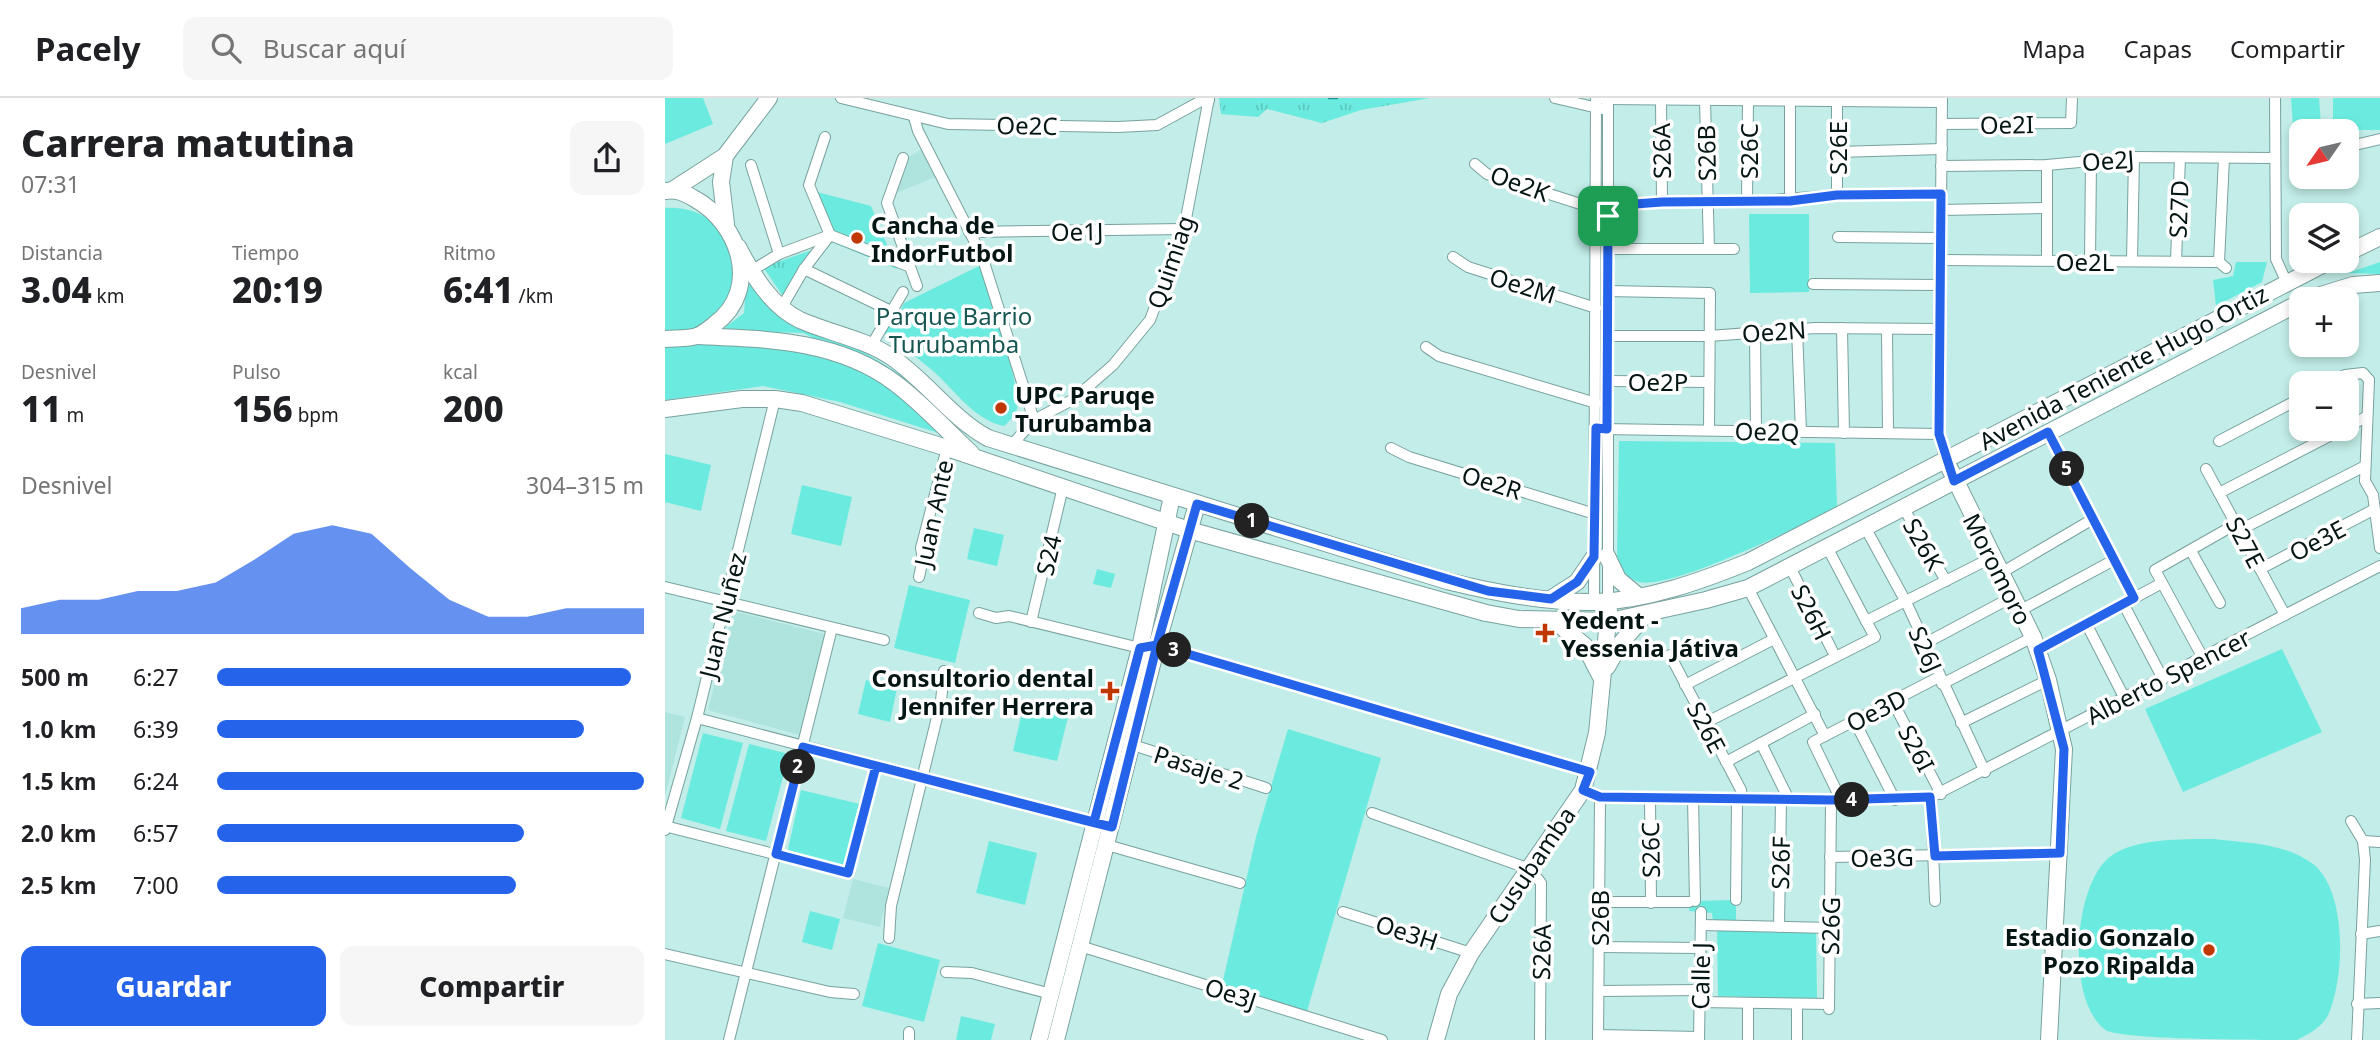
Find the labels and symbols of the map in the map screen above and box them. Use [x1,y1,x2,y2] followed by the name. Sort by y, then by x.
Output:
[1980,107,2034,141] street label: Oe2I
[996,108,1058,142] street label: Oe2C
[2289,119,2359,189] north arrow
[1821,121,1854,175] street label: S26E
[1644,122,1678,179] street label: S26A
[1732,123,1765,179] street label: S26C
[1689,125,1723,181] street label: S26B
[2081,142,2135,178] street label: Oe2J
[1486,157,1554,209] street label: Oe2K
[2160,179,2196,239] street label: S27D
[1578,186,1638,246] pin
[871,208,1013,269] place label: Cancha de IndorFutbol
[1139,211,1201,313] street label: Quimiag
[1050,214,1104,248] street label: Oe1J
[849,230,865,246] marker: Cancha de IndorFutbol
[2056,245,2114,278] street label: Oe2L
[1486,259,1560,311] street label: Oe2M
[1973,277,2273,457] street label: Avenida Teniente Hugo Ortiz
[876,299,1032,360] park label: Parque Barrio Turubamba
[1741,312,1807,350] street label: Oe2N
[1628,365,1688,398] street label: Oe2P
[1015,378,1155,439] place label: UPC Paruqe Turubamba
[993,400,1009,416] marker: UPC Paruqe Turubamba
[1734,414,1800,448] street label: Oe2Q
[2049,452,2085,486] pin: 5
[905,457,960,571] street label: Juan Ante
[1458,457,1526,507] street label: Oe2R
[1235,504,1269,538] pin: 1
[1956,508,2040,630] street label: Moromoro
[2219,510,2273,574] street label: S27E
[2283,511,2351,569] street label: Oe3E
[1896,512,1952,576] street label: S26K
[1027,531,1069,579] street label: S24
[690,549,754,683] street label: Juan Nuñez
[1784,578,1840,646] street label: S26H
[1561,603,1739,664] place label: Yedent - Yessenia Játiva
[2080,620,2256,732] street label: Alberto Spencer
[1901,621,1951,677] street label: S26J
[1535,623,1555,643] marker: Yedent - Yessenia Játiva
[1156,632,1191,668] pin: 3
[872,661,1094,722] place label: Consultorio dental Jennifer Herrera
[1100,681,1120,701] marker: Consultorio dental Jennifer Herrera
[1840,681,1912,739] street label: Oe3D
[1680,695,1734,759] street label: S26E
[1891,719,1943,777] street label: S26I
[1150,737,1248,797] street label: Pasaje 2
[781,750,815,784] pin: 2
[1835,782,1869,818] pin: 4
[1480,800,1582,930] street label: Cusubamba
[1633,822,1667,878] street label: S26C
[1763,836,1797,890] street label: S26F
[1850,840,1914,874] street label: Oe3G
[1583,890,1616,946] street label: S26B
[1813,897,1847,955] street label: S26G
[1372,906,1442,958] street label: Oe3H
[2005,920,2195,981] place label: Estadio Gonzalo Pozo Ripalda
[1524,923,1558,980] street label: S26A
[1683,942,1717,1010] street label: Calle J
[2201,942,2217,958] marker: Estadio Gonzalo Pozo Ripalda
[1201,969,1261,1017] street label: Oe3J

